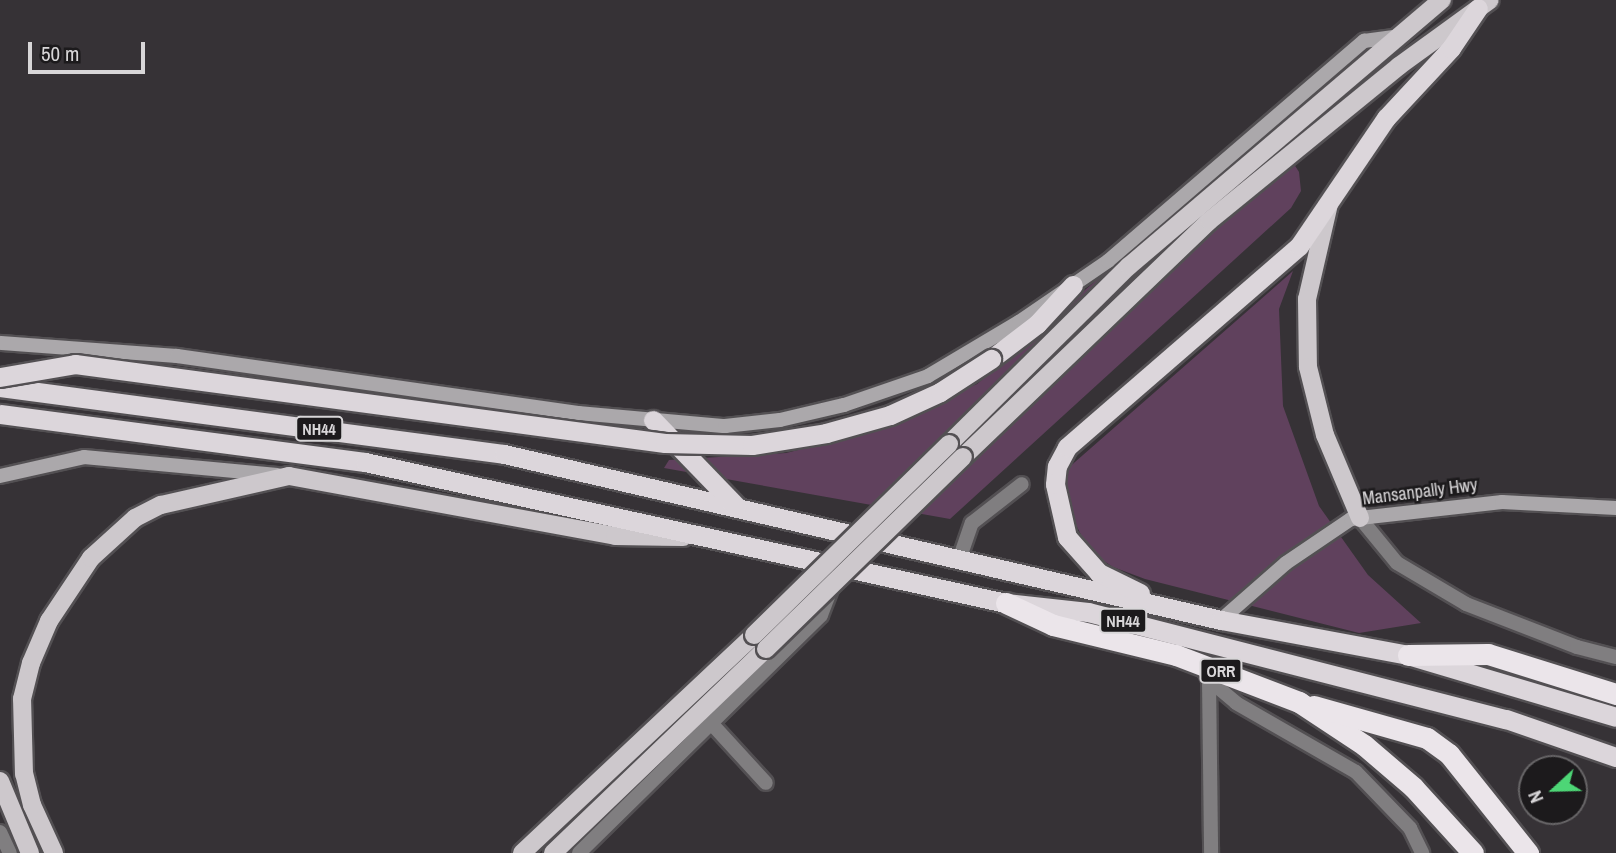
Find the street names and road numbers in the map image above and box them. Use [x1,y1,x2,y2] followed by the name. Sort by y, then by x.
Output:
[294,416,344,442] road number: NH44
[1361,474,1479,510] street label: Mansanpally Hwy
[1098,608,1148,634] road number: NH44
[1198,658,1244,684] road number: ORR

